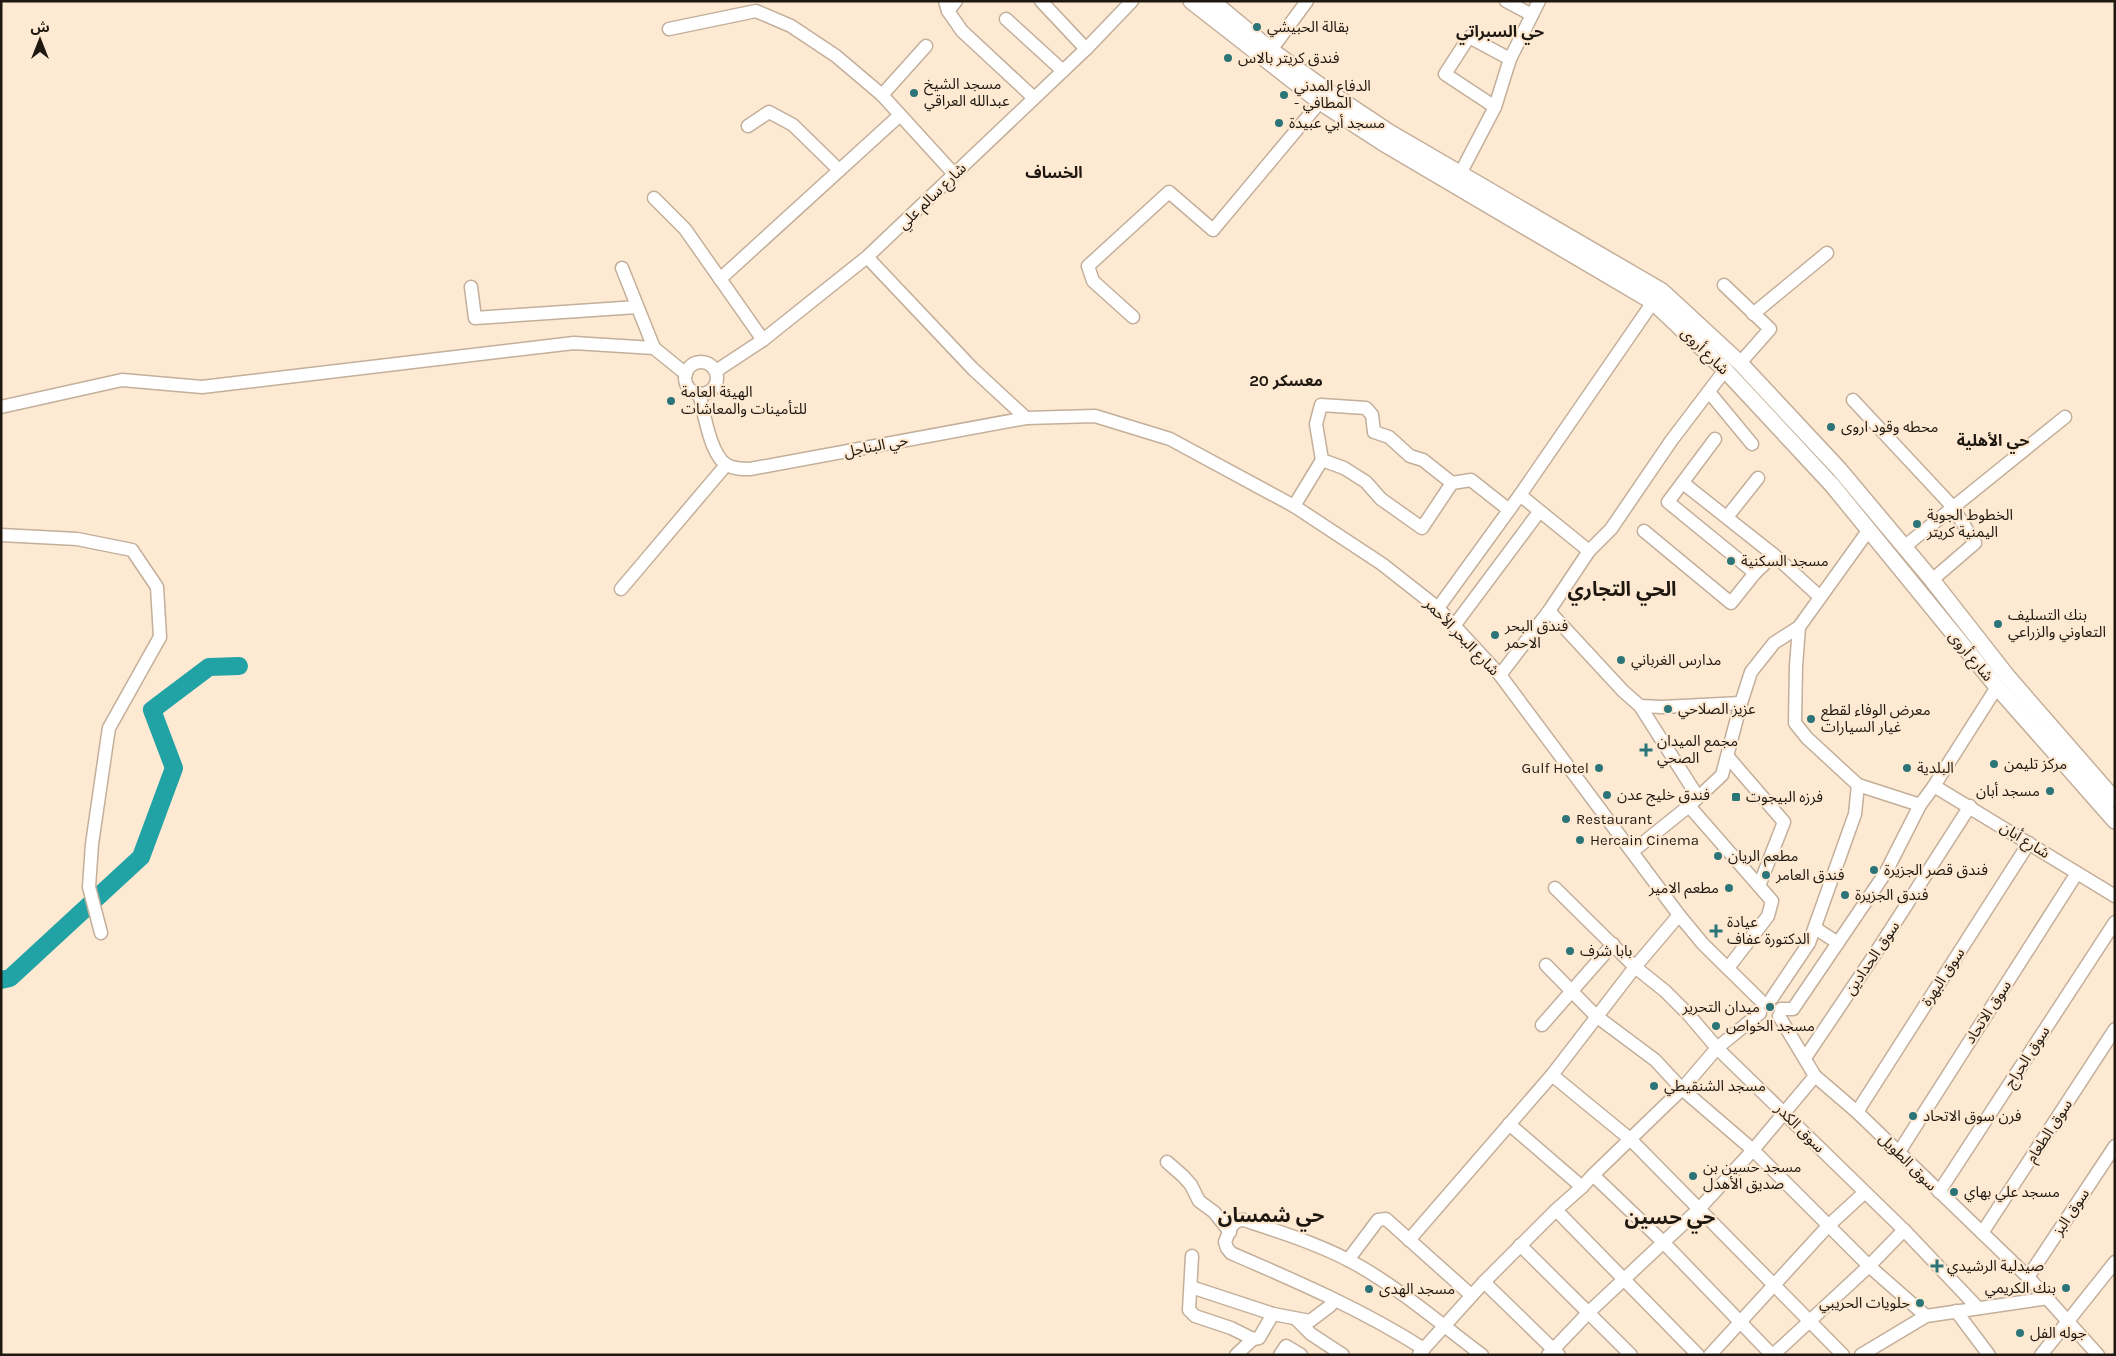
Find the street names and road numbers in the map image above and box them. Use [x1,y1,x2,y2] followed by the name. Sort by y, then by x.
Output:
[894,159,972,235] street label: شارع سالم علي
[1675,324,1733,381] street label: شارع أروى
[842,431,910,464] street label: حي البناجل
[1418,594,1503,682] street label: شارع البحر الأحمر
[1943,627,1997,687] street label: شارع أروى
[1995,818,2053,865] street label: شارع أبان
[1841,917,1903,998] street label: سوق الحدادين
[1918,944,1969,1009] street label: سوق البهرة
[1961,977,2015,1047] street label: سوق الاتحاد
[2000,1023,2056,1093] street label: سوق الحراج
[2022,1096,2078,1167] street label: سوق الطعام
[1771,1099,1829,1157] street label: سوق الكدر
[1875,1129,1941,1195] street label: سوق الطويل
[2048,1185,2093,1240] street label: سوق البز

